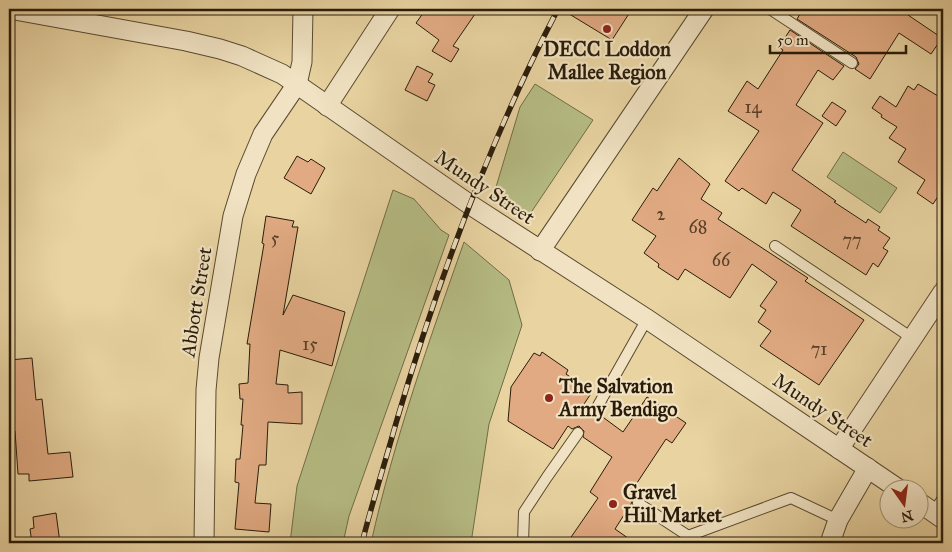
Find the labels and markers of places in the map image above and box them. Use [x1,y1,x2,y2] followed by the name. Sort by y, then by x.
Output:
[601,23,613,35] marker: DECC Loddon Mallee Region
[543,37,671,85] place label: DECC Loddon Mallee Region
[557,374,678,422] place label: The Salvation Army Bendigo
[543,392,555,404] marker: The Salvation Army Bendigo
[623,480,723,527] place label: Gravel Hill Market
[607,498,619,510] marker: Gravel Hill Market

